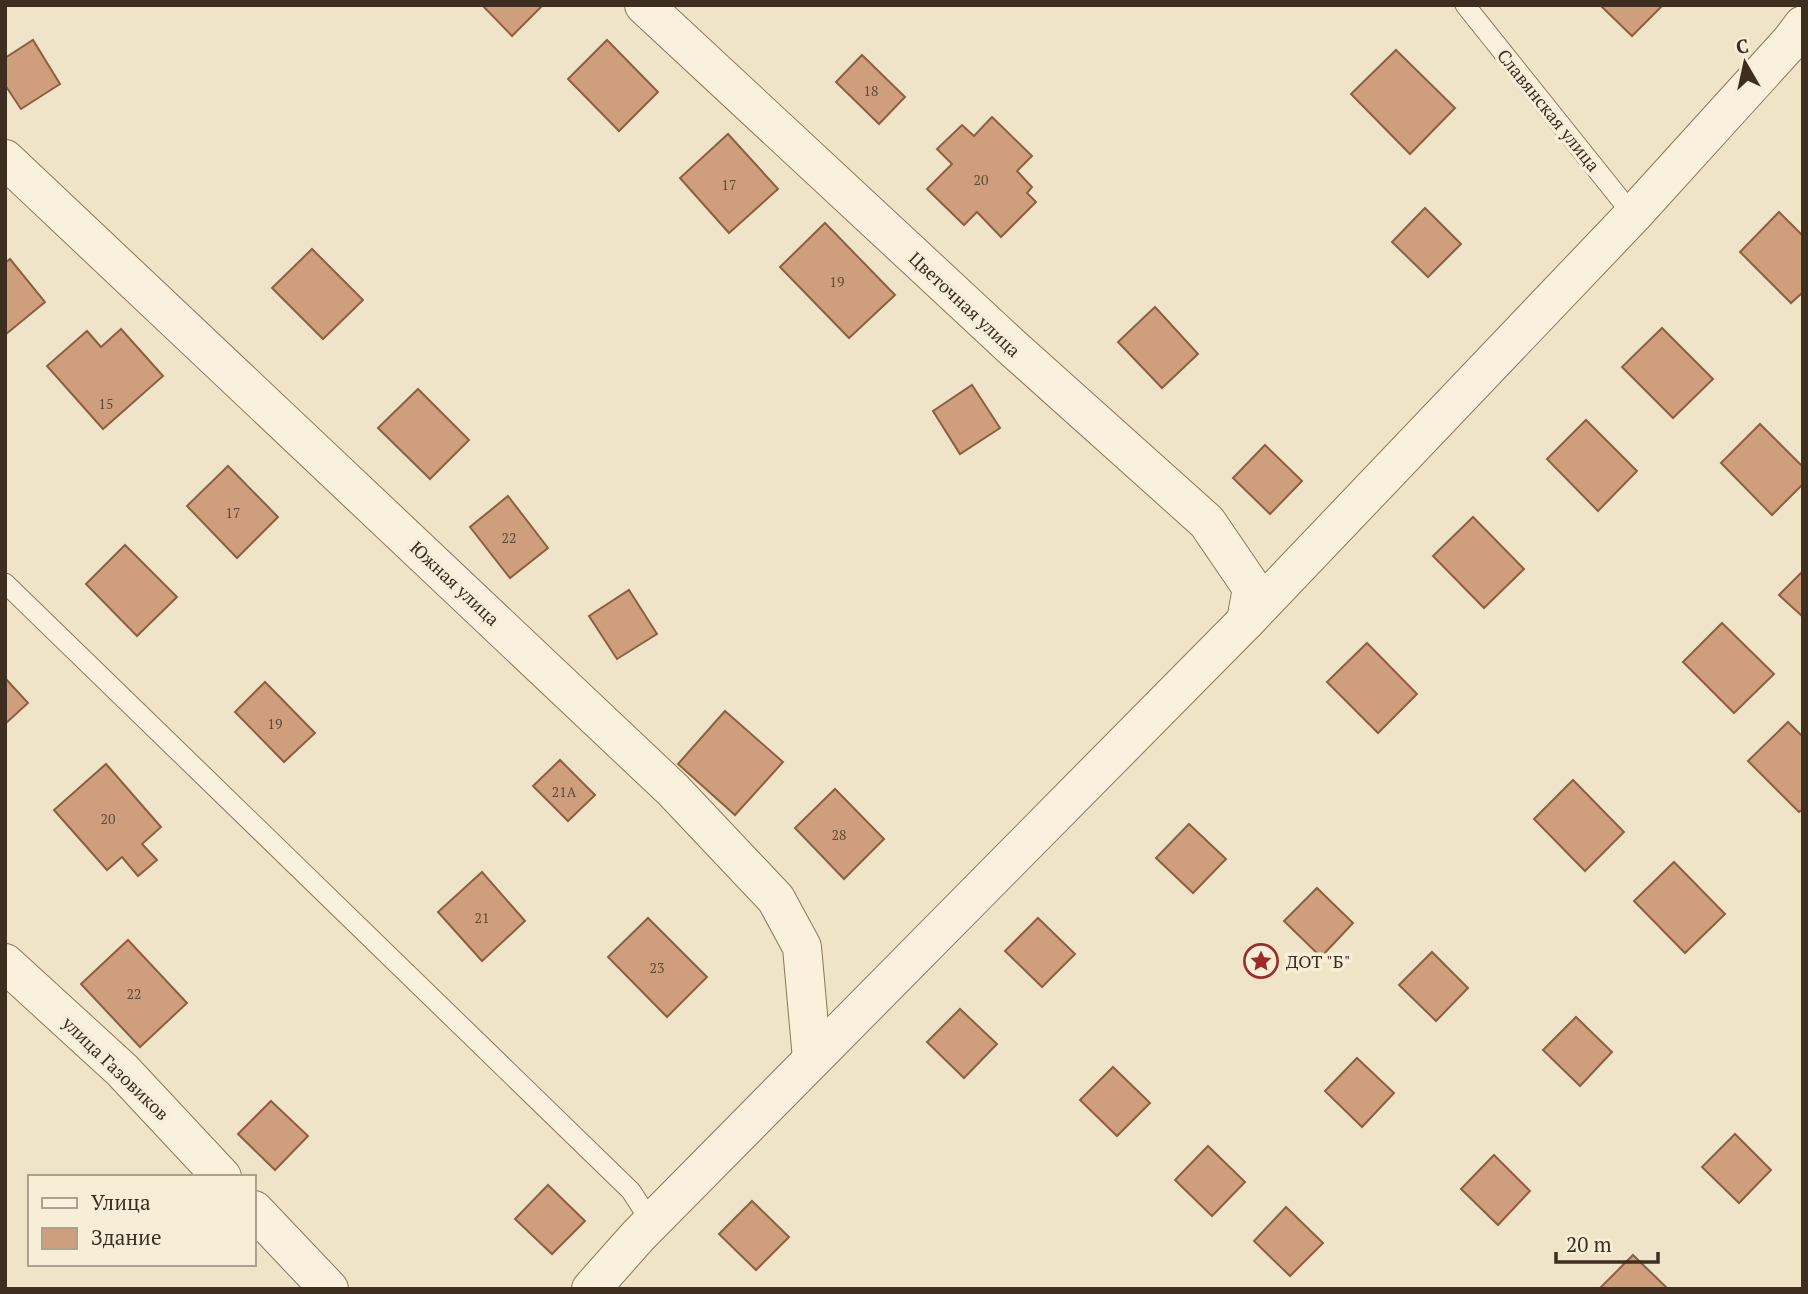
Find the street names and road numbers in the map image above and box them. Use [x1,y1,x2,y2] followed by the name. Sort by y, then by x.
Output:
[1492,44,1606,176] street label: Славянская улица
[904,246,1026,362] street label: Цветочная улица
[405,535,505,631] street label: Южная улица
[57,1010,175,1125] street label: улица Газовиков

